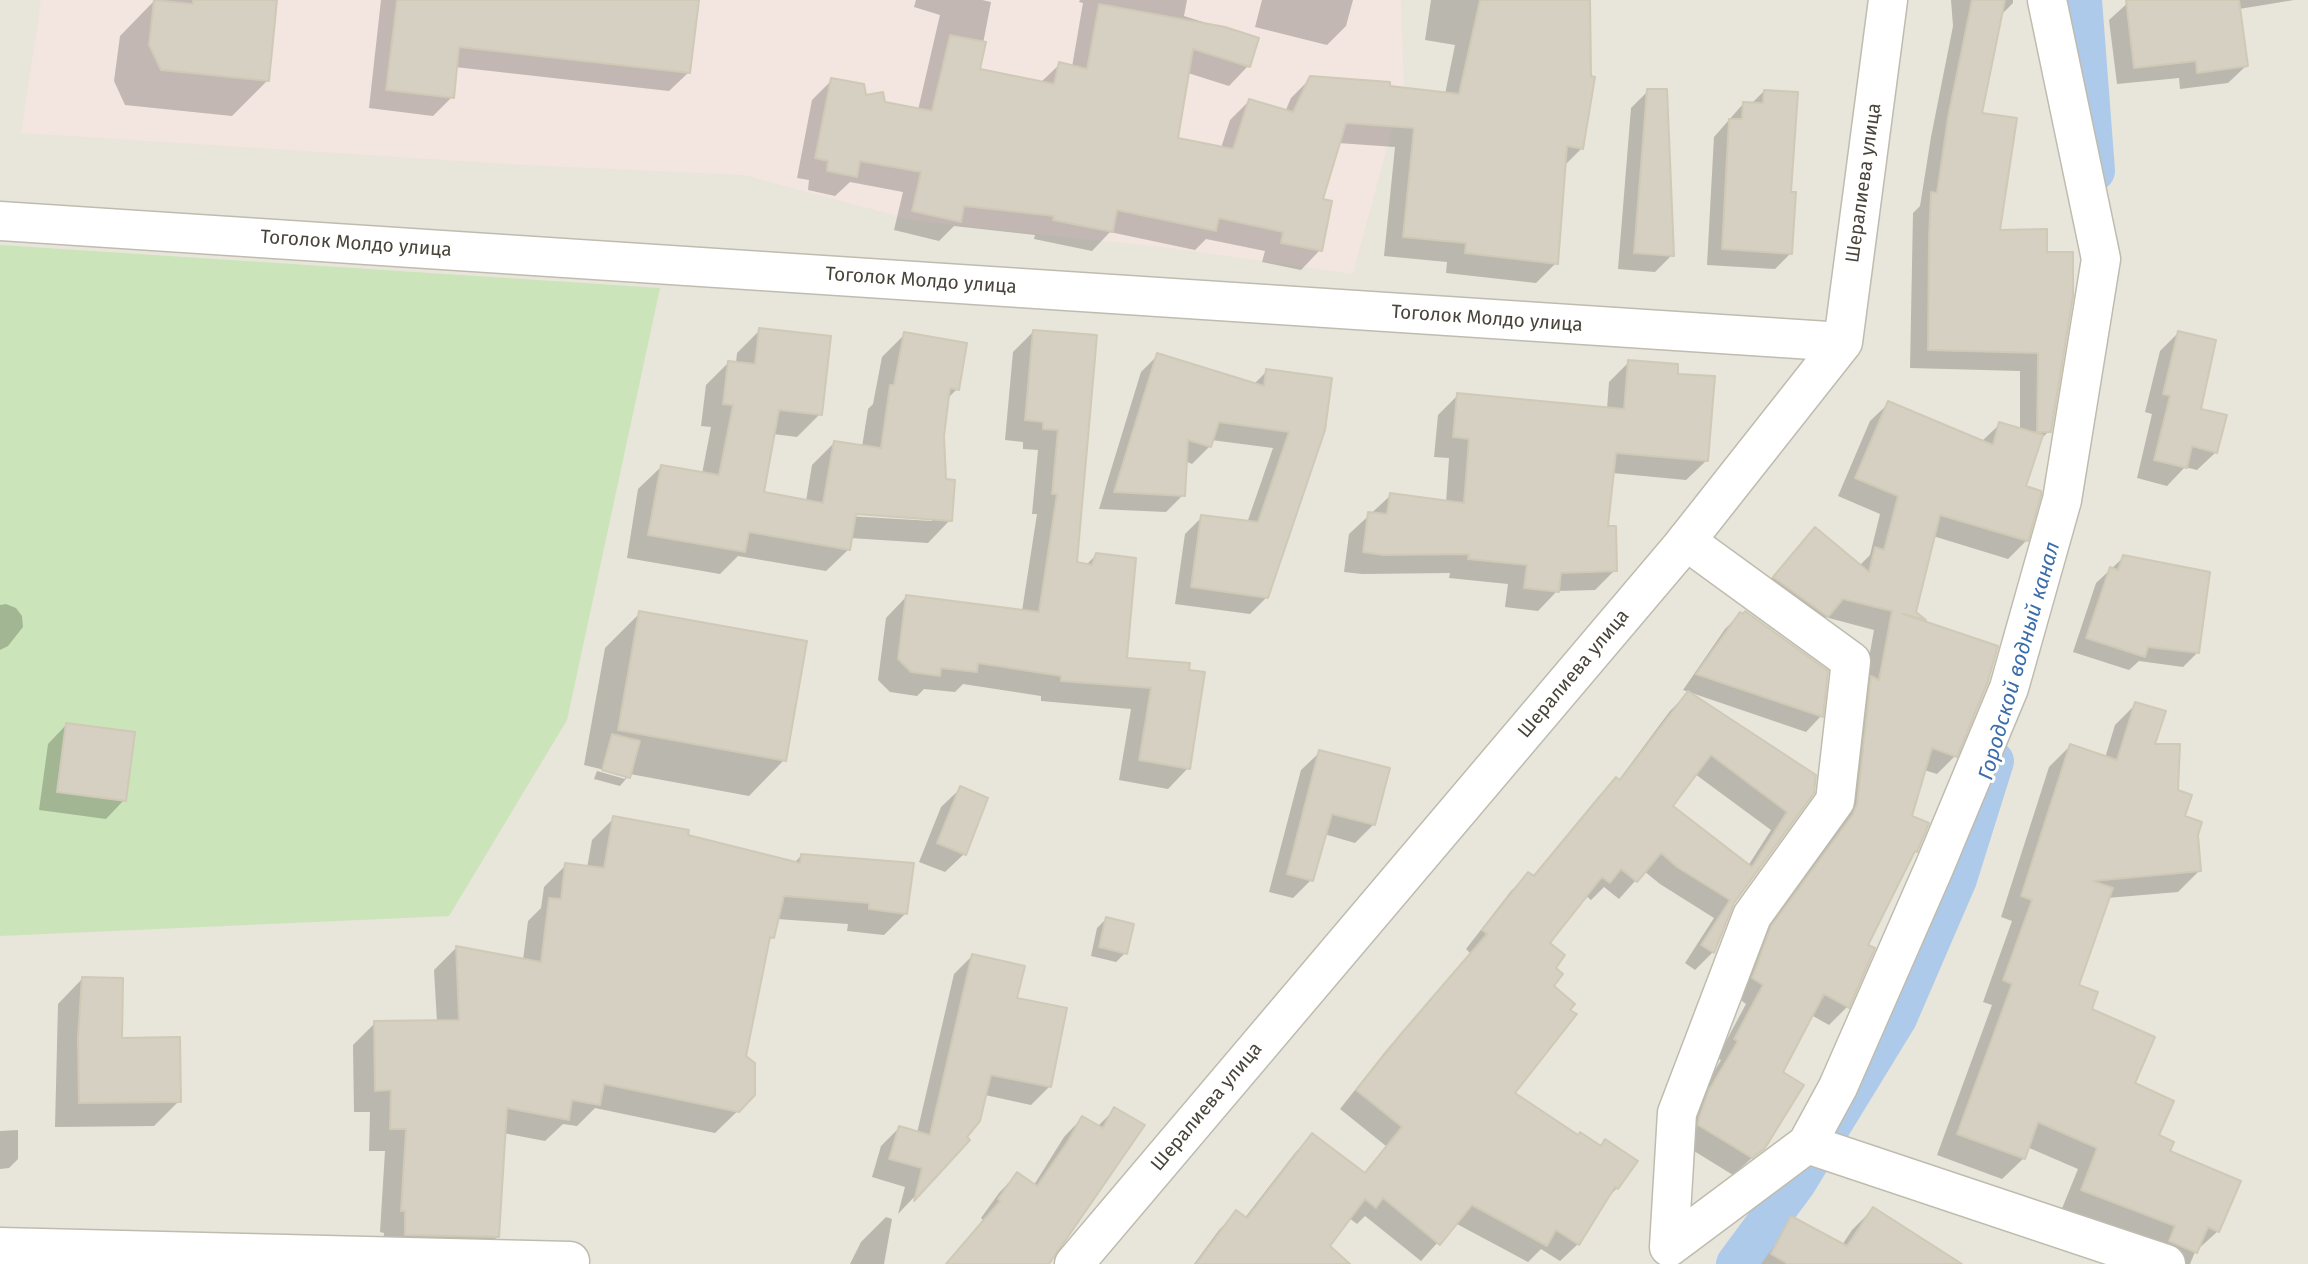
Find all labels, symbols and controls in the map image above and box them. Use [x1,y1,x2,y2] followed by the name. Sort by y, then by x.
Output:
[1842,102,1886,264] street label: Шералиева улица
[260,226,452,262] street label: Тоголок Молдо улица
[825,263,1017,299] street label: Тоголок Молдо улица
[1391,301,1583,337] street label: Тоголок Молдо улица
[1974,539,2066,783] water label: Городской водный канал
[1514,605,1634,743] street label: Шералиева улица
[1147,1038,1267,1176] street label: Шералиева улица

